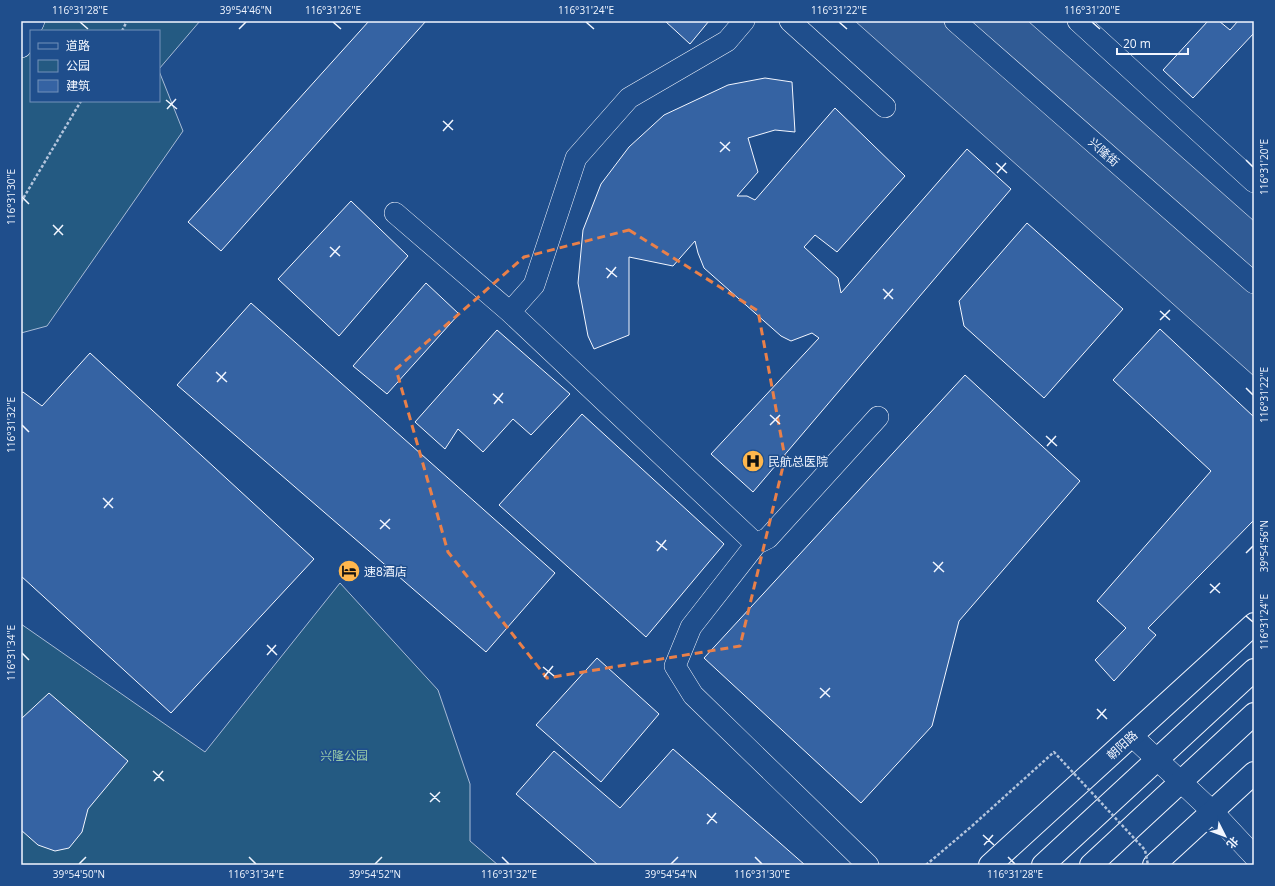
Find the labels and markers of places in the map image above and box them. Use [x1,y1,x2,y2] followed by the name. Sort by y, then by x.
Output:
[740,448,766,474] hospital icon: 民航总医院
[768,453,828,470] place label: 民航总医院
[336,558,362,584] hotel icon: 速8酒店
[364,563,407,580] place label: 速8酒店

